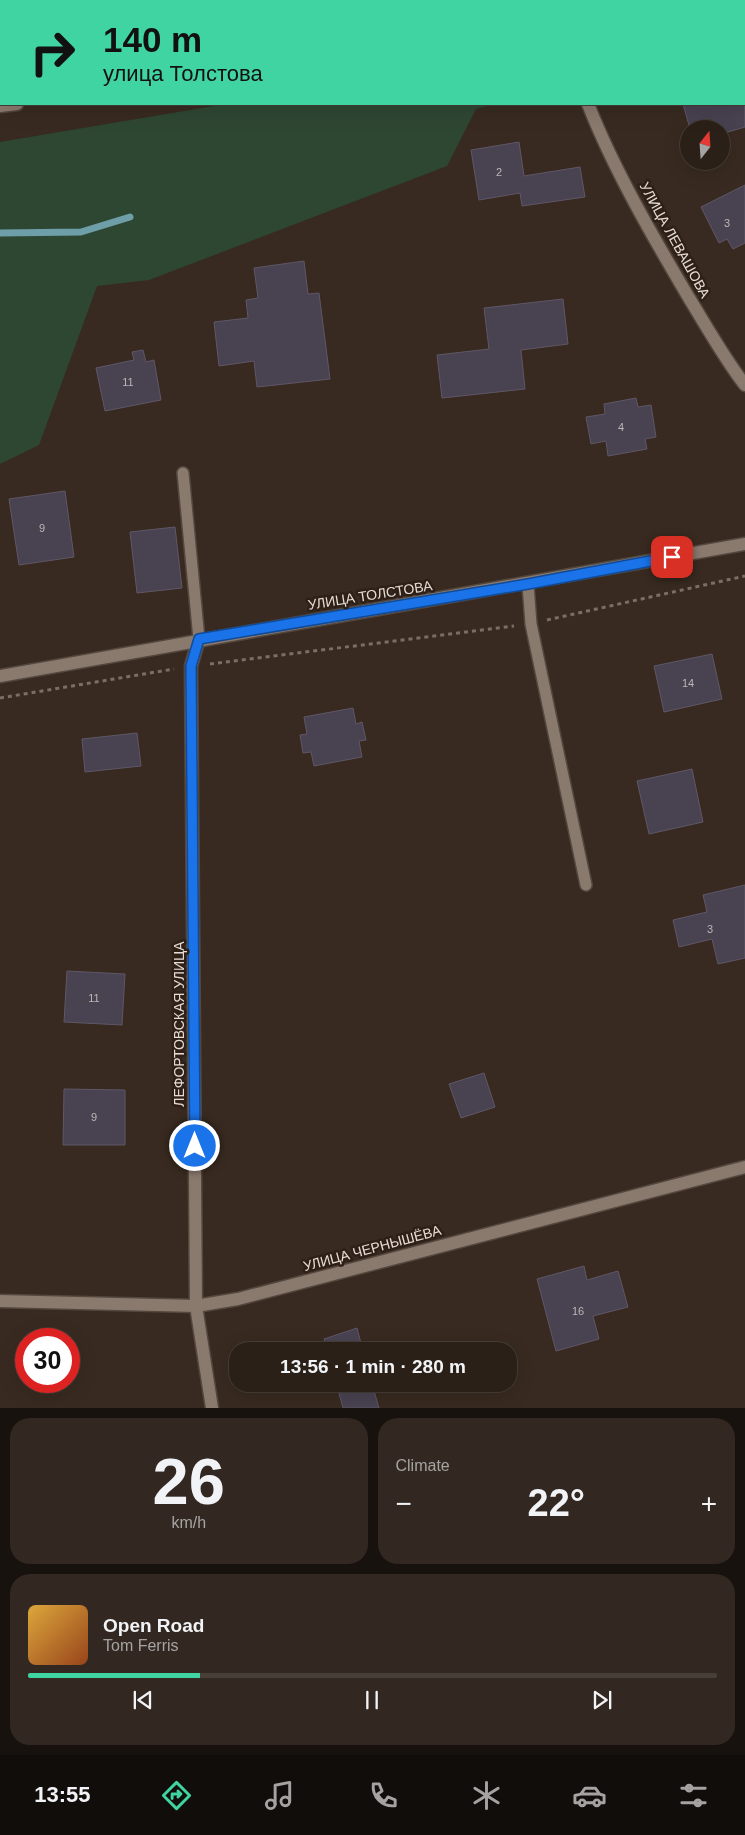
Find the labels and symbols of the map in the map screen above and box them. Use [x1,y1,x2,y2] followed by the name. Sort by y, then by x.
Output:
[680,120,730,170] north arrow
[496,166,502,178] house number: 2
[637,179,714,301] street label: УЛИЦА ЛЕВАШОВА
[724,217,730,229] house number: 3
[122,376,134,388] house number: 11
[618,421,624,433] house number: 4
[39,522,45,534] house number: 9
[651,536,693,578] pin
[307,577,434,613] street label: УЛИЦА ТОЛСТОВА
[682,677,694,689] house number: 14
[707,923,713,935] house number: 3
[171,941,187,1107] street label: ЛЕФОРТОВСКАЯ УЛИЦА
[88,992,100,1004] house number: 11
[91,1111,97,1123] house number: 9
[168,1119,220,1171] position arrow
[301,1222,443,1274] street label: УЛИЦА ЧЕРНЫШЁВА
[572,1305,584,1317] house number: 16
[15,1328,80,1393] speed limit sign: 30

